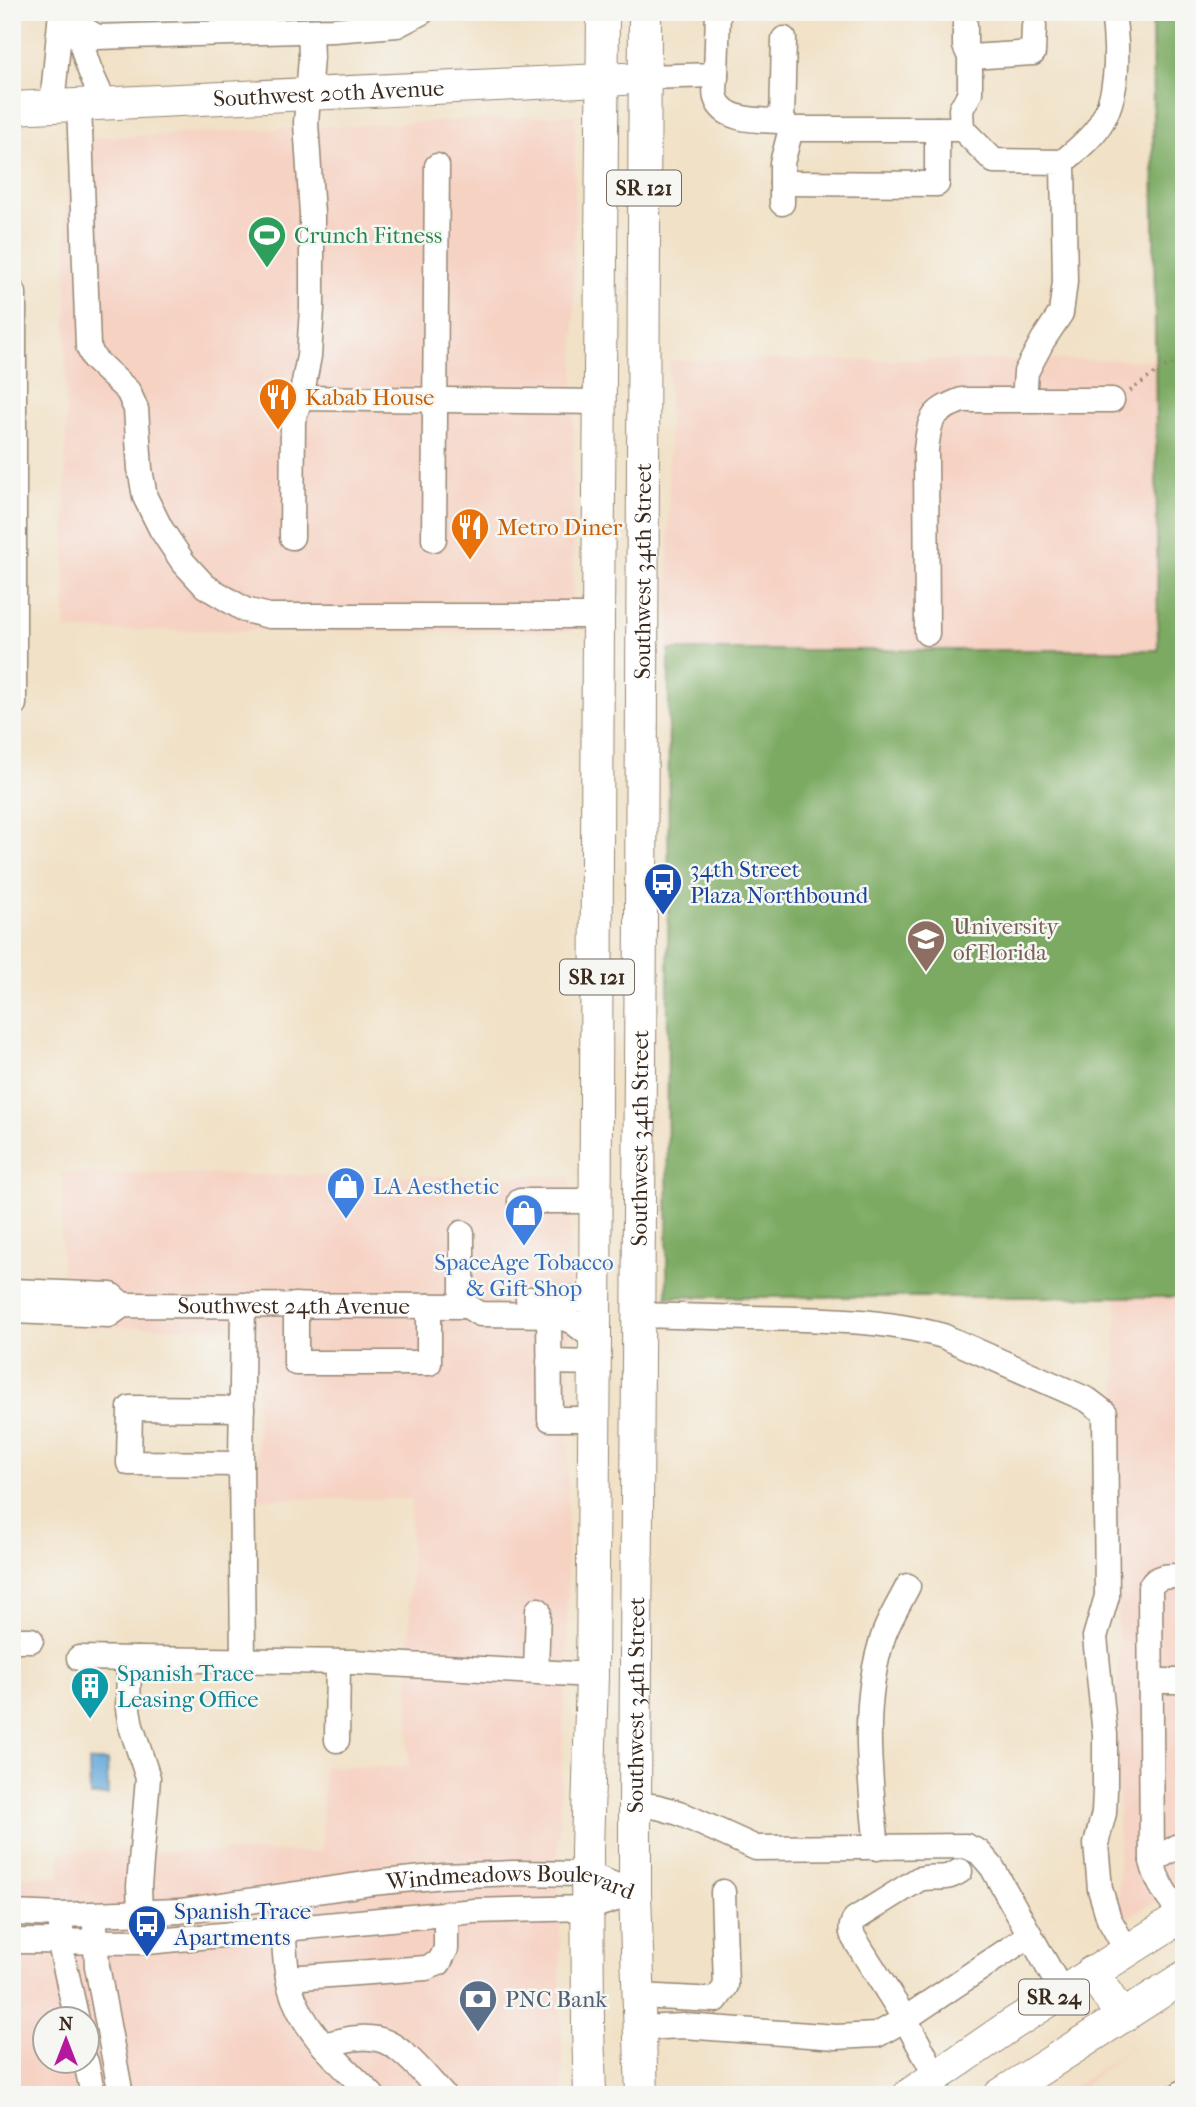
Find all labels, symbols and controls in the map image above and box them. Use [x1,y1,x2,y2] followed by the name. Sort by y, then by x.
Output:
[212,74,445,112] street label: Southwest 20th Avenue
[607,170,681,206] road number: SR 121
[246,214,288,269] sports icon: Crunch Fitness
[294,222,442,249] place label: Crunch Fitness
[257,376,299,431] restaurant icon: Kabab House
[305,384,435,411] place label: Kabab House
[629,463,657,679] street label: Southwest 34th Street
[449,506,491,561] restaurant icon: Metro Diner
[497,514,623,541] place label: Metro Diner
[690,856,869,909] place label: 34th Street Plaza Northbound
[642,861,684,916] bus stop icon: 34th Street Plaza Northbound
[953,913,1059,966] place label: University of Florida
[905,918,947,973] school or university icon: University of Florida
[560,960,634,995] road number: SR 121
[625,1030,654,1246] street label: Southwest 34th Street
[325,1165,367,1220] shop icon: LA Aesthetic
[373,1173,499,1200] place label: LA Aesthetic
[503,1192,545,1247] shop icon: SpaceAge Tobacco & Gift Shop
[434,1249,614,1302] place label: SpaceAge Tobacco & Gift Shop
[177,1292,410,1319] street label: Southwest 24th Avenue
[622,1597,650,1813] street label: Southwest 34th Street
[117,1660,259,1713] place label: Spanish Trace Leasing Office
[69,1665,111,1720] building icon: Spanish Trace Leasing Office
[384,1859,639,1905] street label: Windmeadows Boulevard
[173,1898,311,1951] place label: Spanish Trace Apartments
[126,1903,168,1958] bus stop icon: Spanish Trace Apartments
[457,1978,499,2033] bank icon: PNC Bank
[1019,1980,1089,2014] road number: SR 24
[505,1986,608,2013] place label: PNC Bank
[32,2006,102,2076] north arrow
[59,2013,74,2035] text: N

